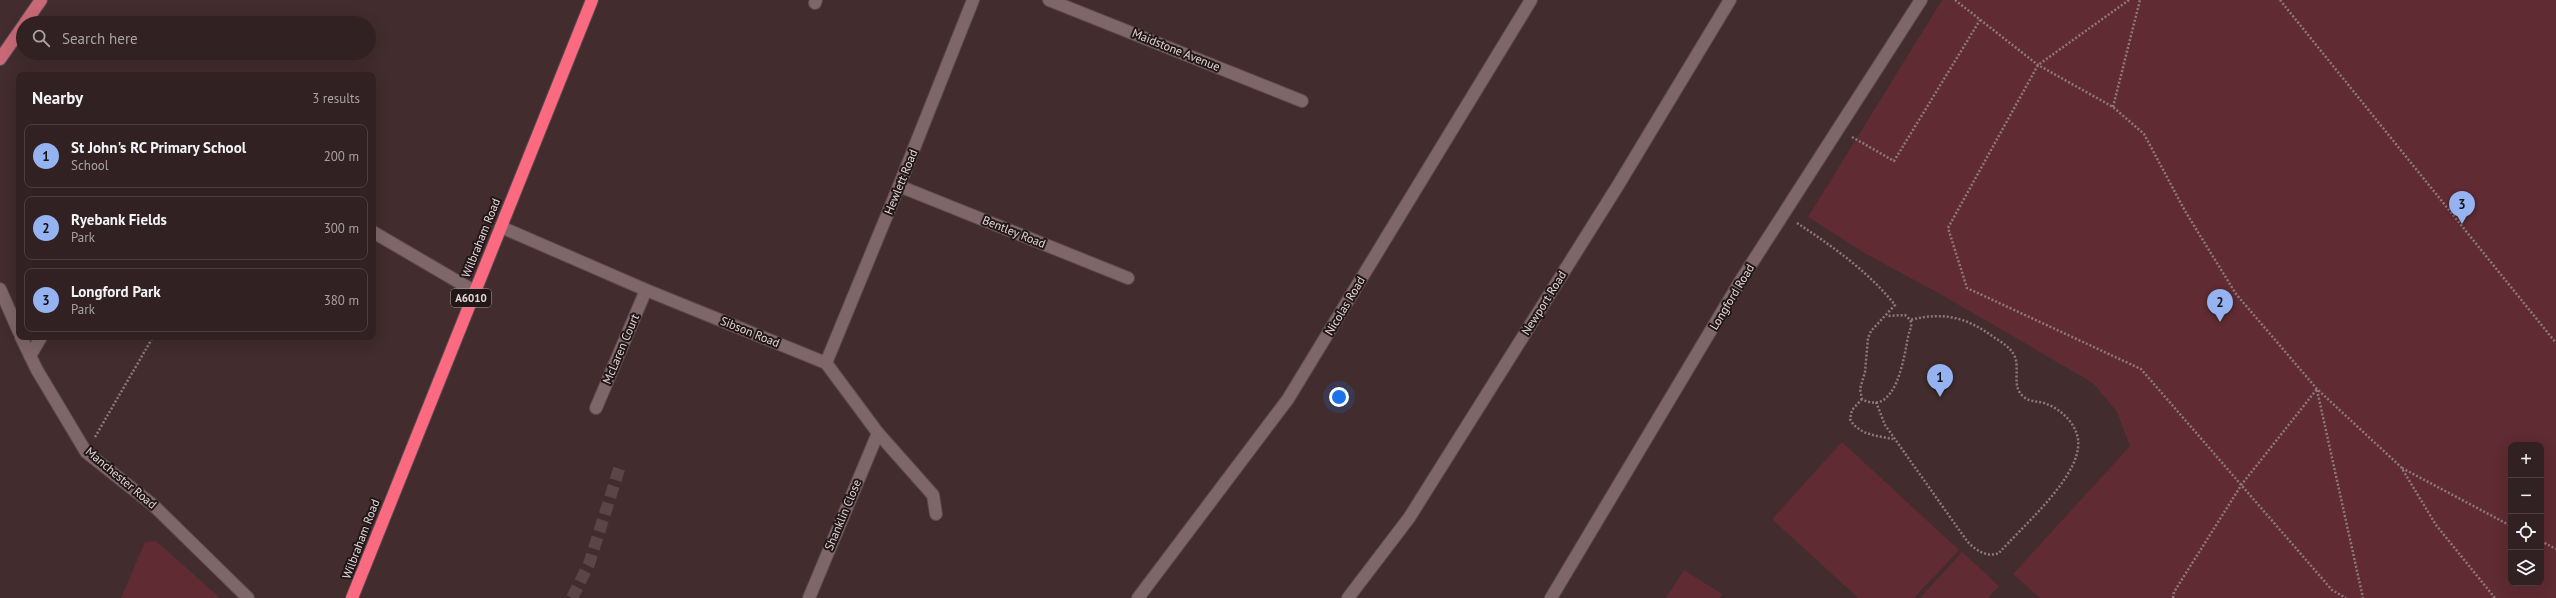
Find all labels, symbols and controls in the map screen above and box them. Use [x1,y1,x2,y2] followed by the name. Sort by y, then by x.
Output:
[16,16,376,60] search box
[1130,25,1222,74] street label: Maidstone Avenue
[30,27,52,49] icon: search
[62,29,138,48] text: Search here
[32,87,83,109] text: Nearby
[312,90,360,107] text: 3 results
[71,138,246,157] text: St John's RC Primary School
[881,147,920,217] street label: Hewlett Road
[42,148,50,165] text: 1
[324,148,359,165] text: 200 m
[71,157,109,174] text: School
[2449,191,2475,224] pin: 3
[458,196,503,280] street label: Wilbraham Road
[71,210,167,229] text: Ryebank Fields
[980,212,1048,251] street label: Bentley Road
[42,220,50,237] text: 2
[324,220,359,237] text: 300 m
[71,229,95,246] text: Park
[1706,261,1757,332] street label: Longford Road
[1518,268,1569,338] street label: Newport Road
[1321,274,1368,338] street label: Nicolas Road
[71,282,161,301] text: Longford Park
[451,289,491,307] road number: A6010
[2207,289,2233,322] pin: 2
[42,292,50,309] text: 3
[324,292,359,309] text: 380 m
[71,301,95,318] text: Park
[599,312,642,386] street label: McLaren Court
[718,313,782,350] street label: Sibson Road
[1927,364,1953,397] pin: 1
[1329,387,1349,407] your location
[2508,442,2544,586] map controls
[2508,442,2544,478] button: +
[83,444,160,512] street label: Manchester Road
[821,477,864,553] street label: Shanklin Close
[2508,478,2544,514] button: −
[338,497,383,581] street label: Wilbraham Road
[2508,514,2544,550] button: locate
[2508,550,2544,586] button: layers

